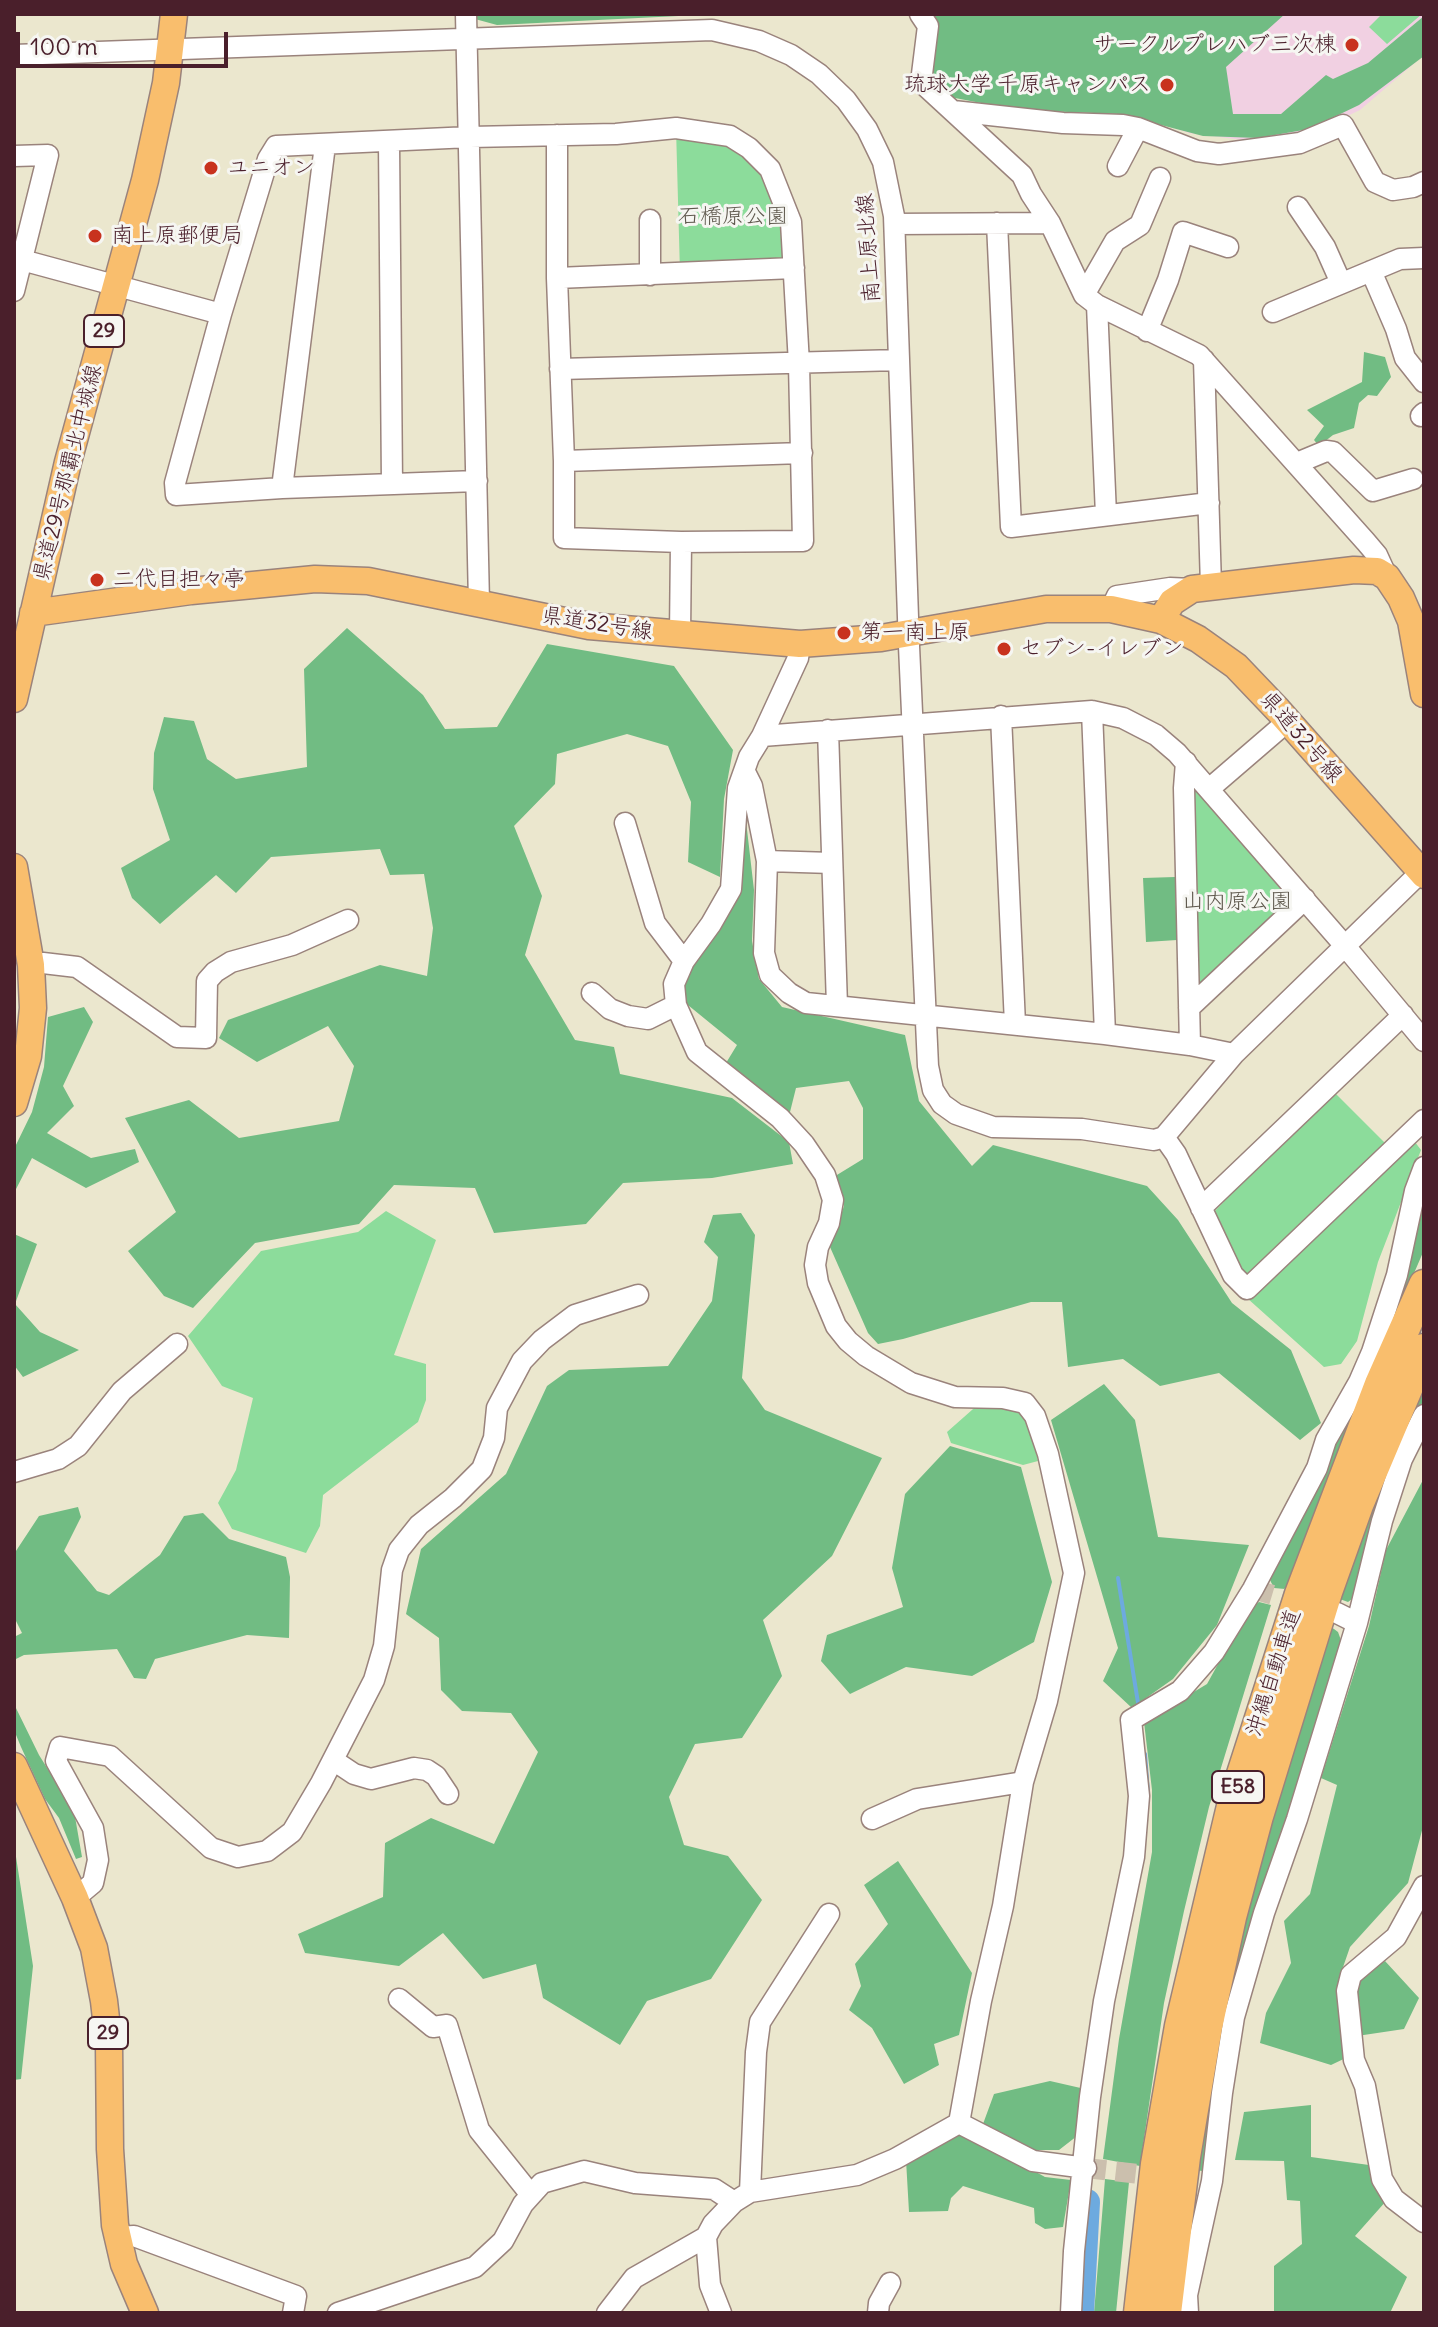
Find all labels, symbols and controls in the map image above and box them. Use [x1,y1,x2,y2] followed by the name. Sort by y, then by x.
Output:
[20,16,232,66] scale bar
[30,31,98,61] text: 100 m
[1094,32,1336,58] place label: サークルプレハブ三次棟
[1343,36,1361,54] marker: サークルプレハブ三次棟
[904,72,1151,98] place label: 琉球大学 千原キャンパス
[1158,76,1176,94] marker: 琉球大学 千原キャンパス
[227,155,315,181] place label: ユニオン
[202,159,220,177] marker: ユニオン
[852,192,886,304] street label: 南上原北線
[678,204,788,230] park label: 石橋原公園
[111,223,243,249] place label: 南上原郵便局
[86,227,104,245] marker: 南上原郵便局
[84,315,124,347] road number: 29
[28,362,108,584] street label: 県道29号那覇北中城線
[113,567,245,593] place label: 二代目担々亭
[88,571,106,589] marker: 二代目担々亭
[539,602,655,646] street label: 県道32号線
[860,620,970,646] place label: 第一南上原
[835,624,853,642] marker: 第一南上原
[1020,636,1183,662] place label: セブン-イレブン
[995,640,1013,658] marker: セブン-イレブン
[1254,686,1348,788] street label: 県道32号線
[1182,889,1292,915] park label: 山内原公園
[1241,1606,1307,1740] street label: 沖縄自動車道
[1212,1771,1264,1803] road number: E58
[88,2017,128,2049] road number: 29

